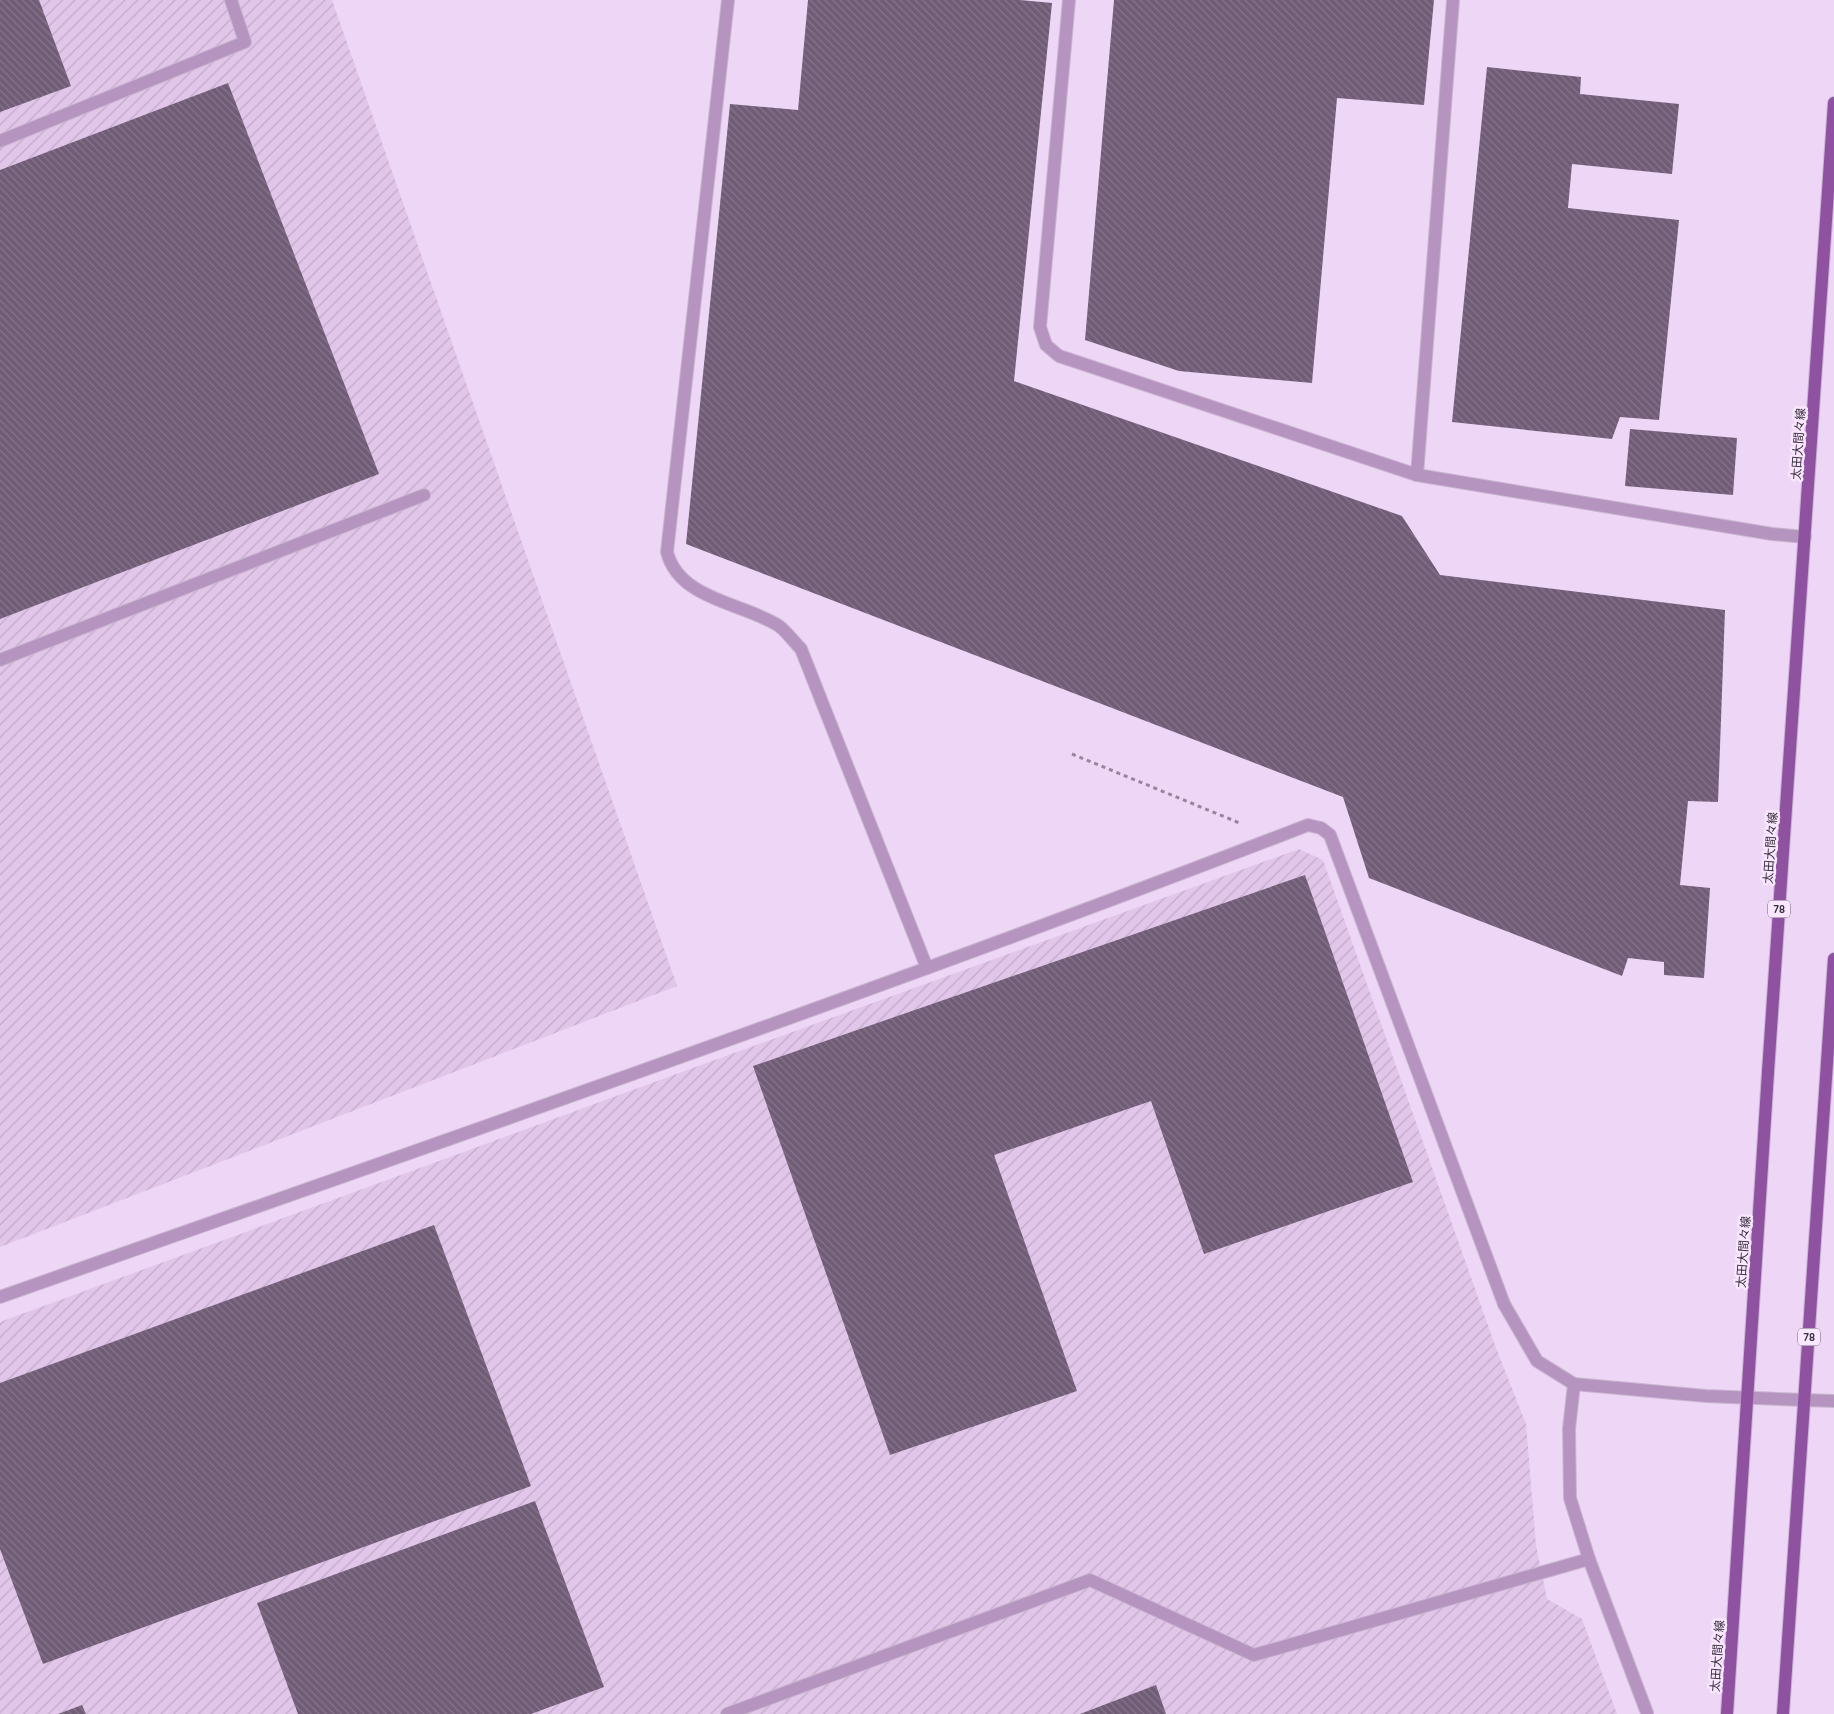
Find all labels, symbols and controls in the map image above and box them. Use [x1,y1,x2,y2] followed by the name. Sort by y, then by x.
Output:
[1788,408,1808,480] street label: 太田大間々線
[1760,812,1780,884] street label: 太田大間々線
[1768,901,1790,918] road number: 78
[1733,1216,1753,1288] street label: 太田大間々線
[1798,1328,1820,1345] road number: 78
[1707,1620,1727,1692] street label: 太田大間々線

